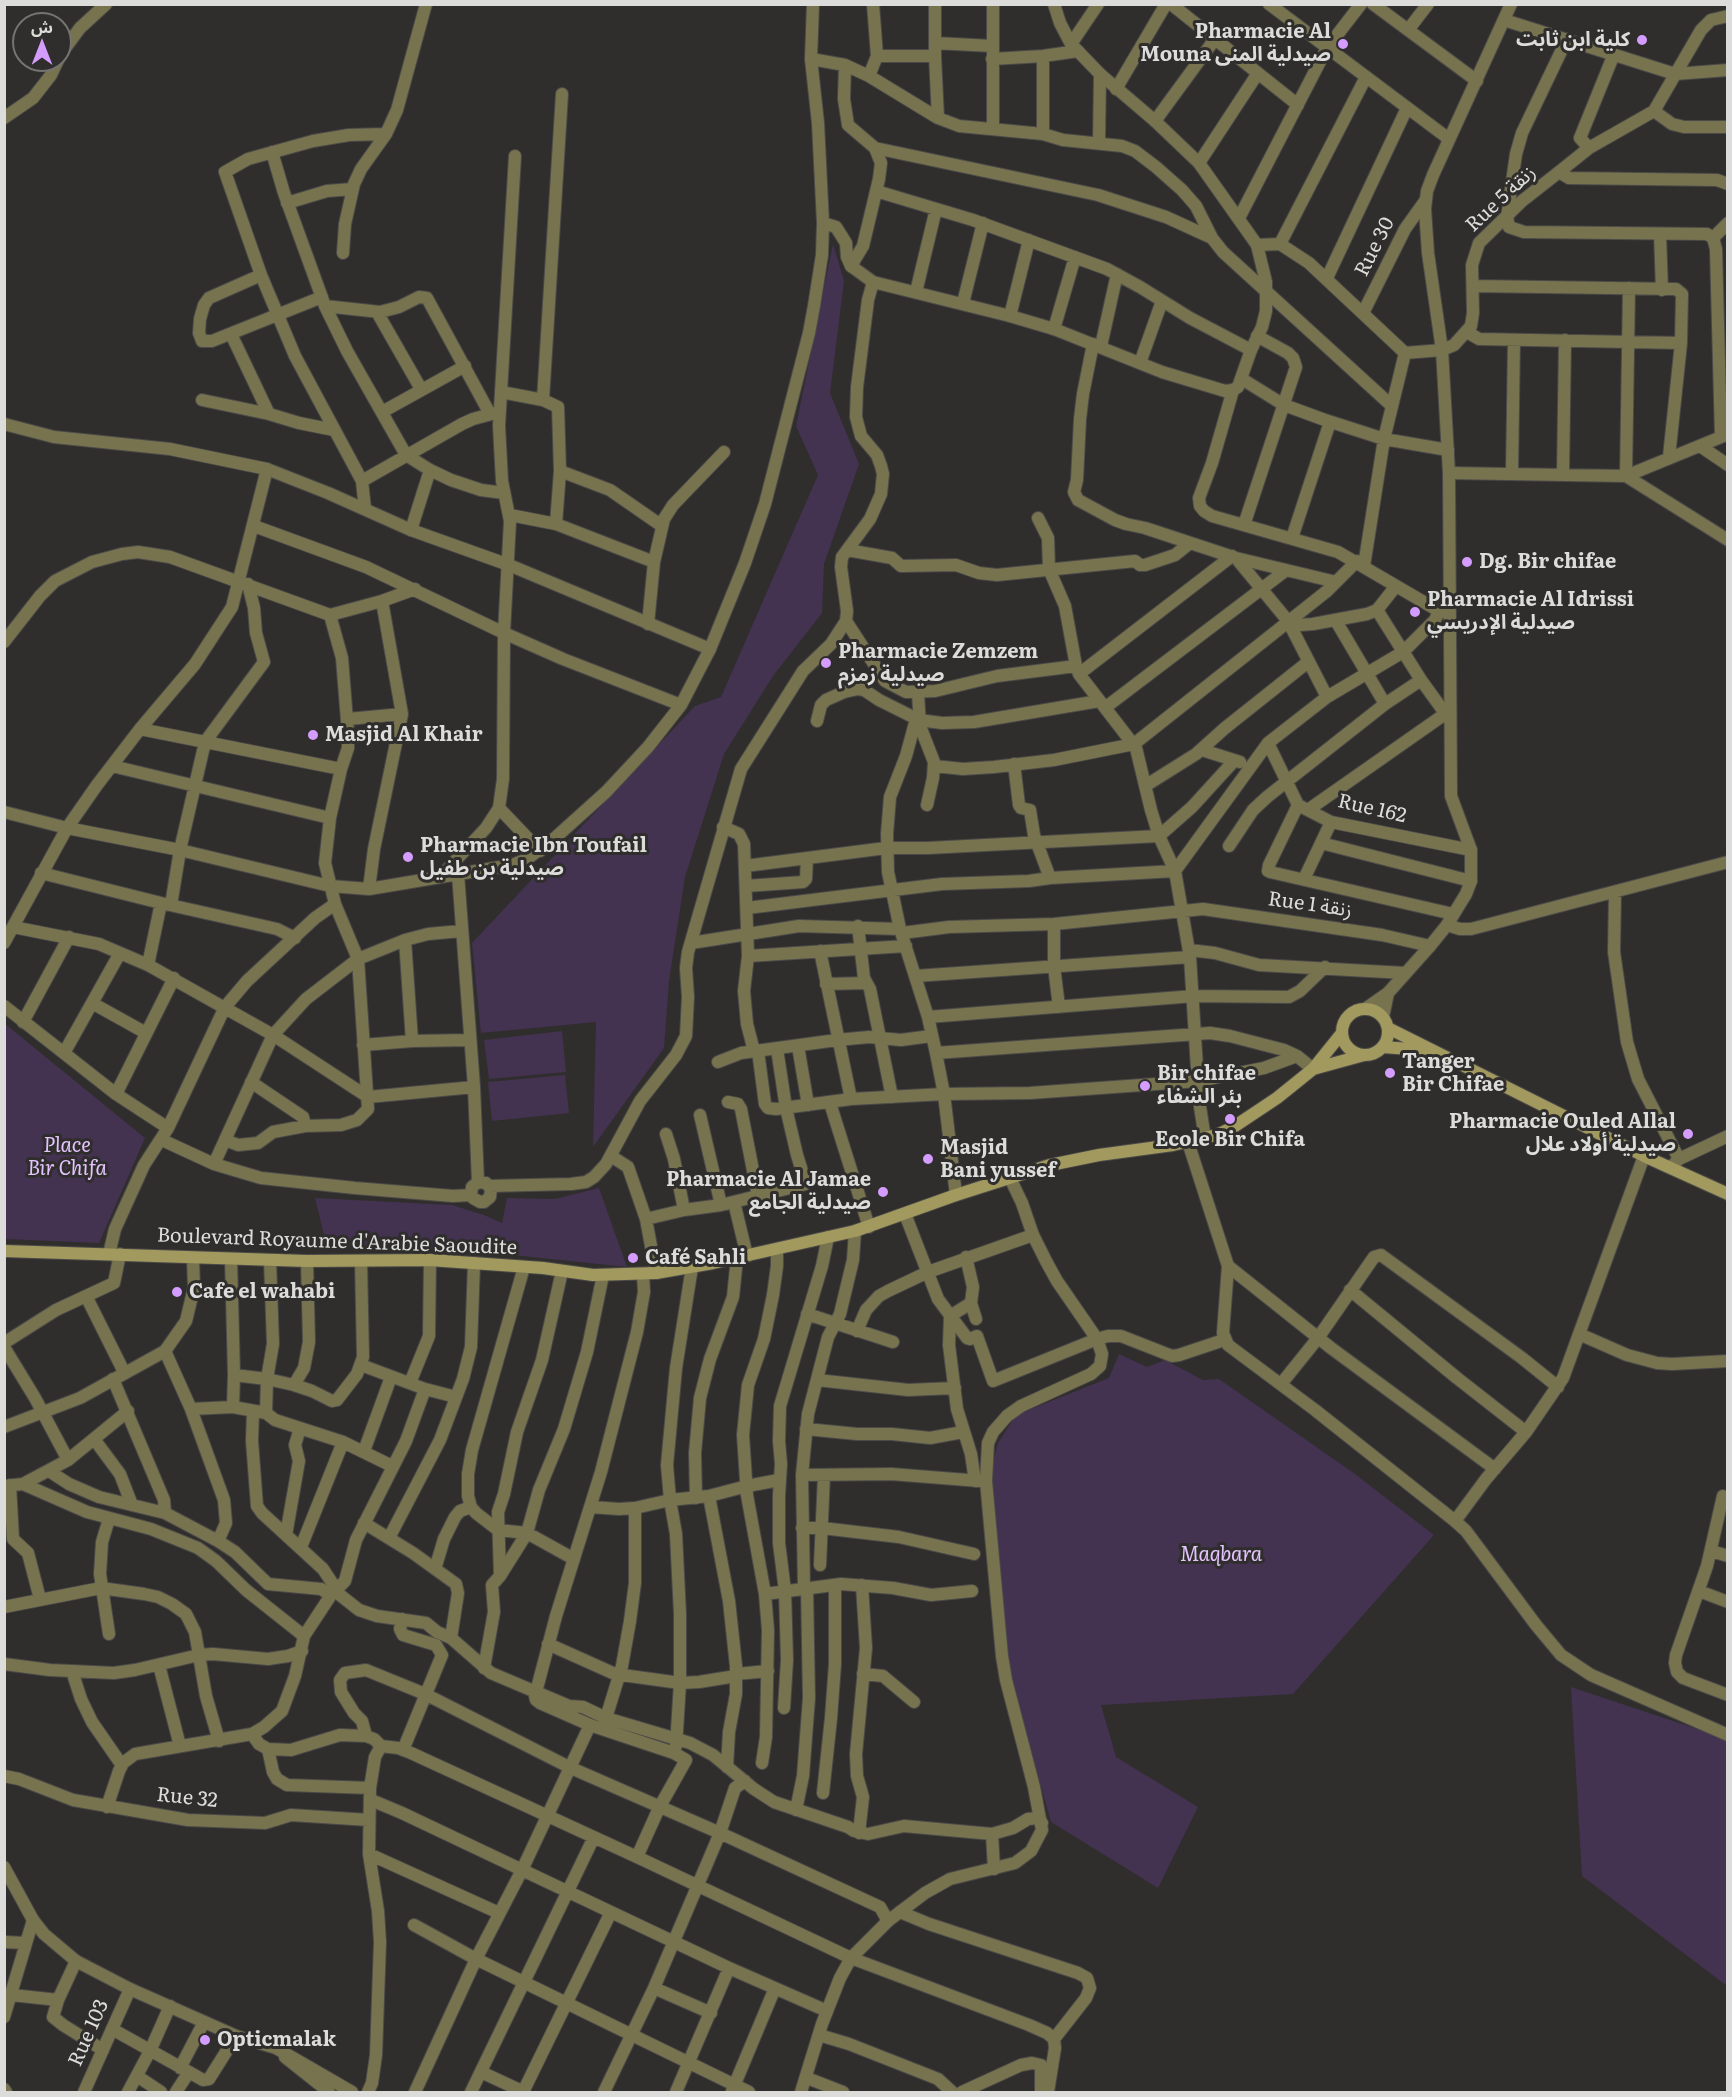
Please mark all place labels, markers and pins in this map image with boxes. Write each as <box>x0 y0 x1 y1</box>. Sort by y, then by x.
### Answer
place label: Pharmacie Al Mouna صيدلية المنى <box>1140 20 1331 67</box>
place label: كلية ابن ثابت <box>1516 28 1630 52</box>
marker: كلية ابن ثابت <box>1635 33 1649 47</box>
marker: Pharmacie Al Mouna صيدلية المنى <box>1336 37 1350 51</box>
place label: Dg. Bir chifae <box>1479 550 1616 574</box>
marker: Dg. Bir chifae <box>1460 555 1474 569</box>
place label: Pharmacie Al Idrissi صيدلية الإدريسي <box>1427 588 1634 635</box>
marker: Pharmacie Al Idrissi صيدلية الإدريسي <box>1408 605 1422 619</box>
place label: Pharmacie Zemzem صيدلية زمزم <box>838 640 1038 687</box>
marker: Pharmacie Zemzem صيدلية زمزم <box>819 656 833 670</box>
place label: Masjid Al Khair <box>325 723 483 747</box>
marker: Masjid Al Khair <box>306 728 320 742</box>
place label: Pharmacie Ibn Toufail صيدلية بن طفيل <box>420 834 647 881</box>
marker: Pharmacie Ibn Toufail صيدلية بن طفيل <box>401 850 415 864</box>
place label: Tanger Bir Chifae <box>1402 1050 1504 1097</box>
place label: Bir chifae بئر الشفاء <box>1157 1062 1256 1109</box>
marker: Tanger Bir Chifae <box>1383 1066 1397 1080</box>
marker: Bir chifae بئر الشفاء <box>1138 1079 1152 1093</box>
place label: Pharmacie Ouled Allal صيدلية أولاد علال <box>1449 1110 1676 1157</box>
marker: Ecole Bir Chifa <box>1223 1112 1237 1126</box>
marker: Pharmacie Ouled Allal صيدلية أولاد علال <box>1681 1127 1695 1141</box>
place label: Ecole Bir Chifa <box>1155 1128 1305 1152</box>
place label: Masjid Bani yussef <box>940 1136 1056 1183</box>
marker: Masjid Bani yussef <box>921 1152 935 1166</box>
place label: Pharmacie Al Jamae صيدلية الجامع <box>666 1168 871 1215</box>
marker: Pharmacie Al Jamae صيدلية الجامع <box>876 1185 890 1199</box>
place label: Café Sahli <box>645 1246 746 1270</box>
marker: Café Sahli <box>626 1251 640 1265</box>
place label: Cafe el wahabi <box>189 1280 335 1304</box>
marker: Cafe el wahabi <box>170 1285 184 1299</box>
place label: Opticmalak <box>217 2028 336 2052</box>
marker: Opticmalak <box>198 2033 212 2047</box>

